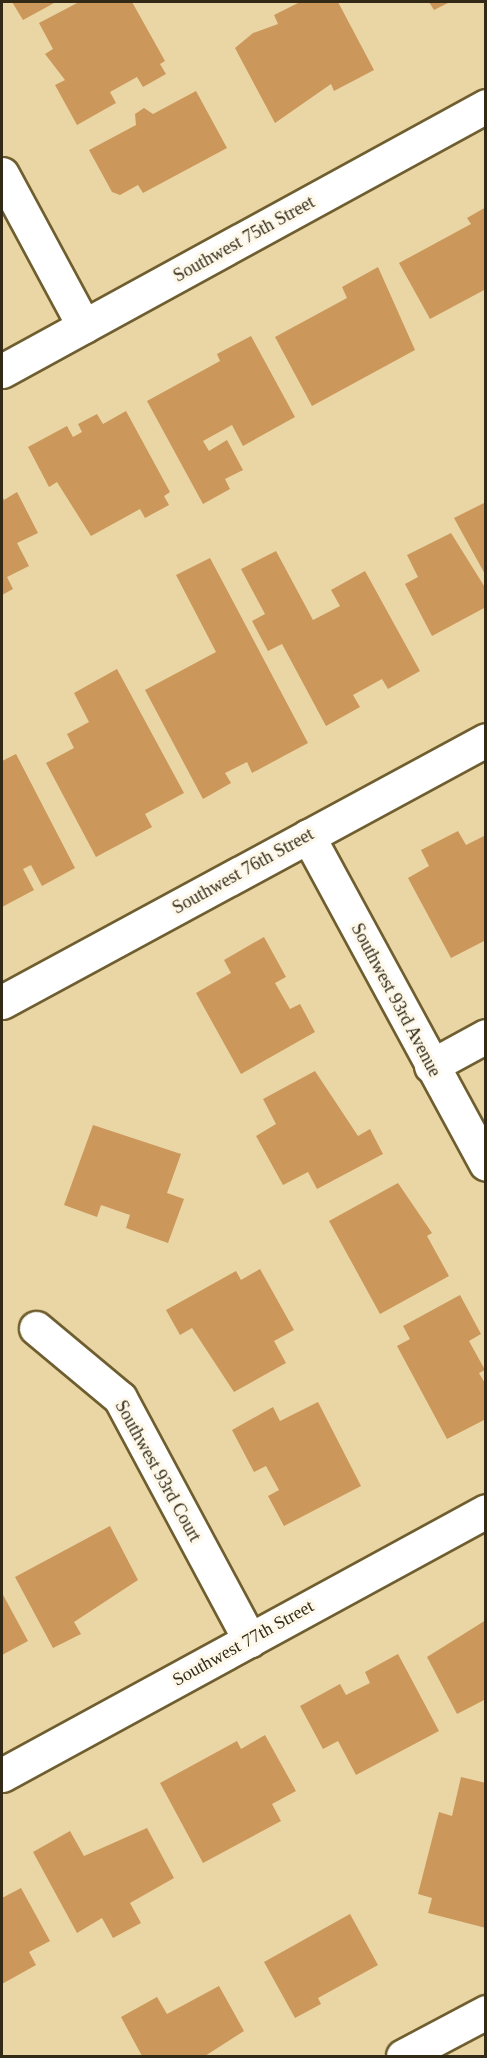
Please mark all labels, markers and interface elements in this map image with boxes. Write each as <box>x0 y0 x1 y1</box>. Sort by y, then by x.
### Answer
street label: Southwest 75th Street <box>170 191 318 287</box>
street label: Southwest 76th Street <box>169 823 317 919</box>
street label: Southwest 93rd Avenue <box>346 919 446 1081</box>
street label: Southwest 93rd Court <box>110 1397 206 1545</box>
street label: Southwest 77th Street <box>169 1595 317 1691</box>

